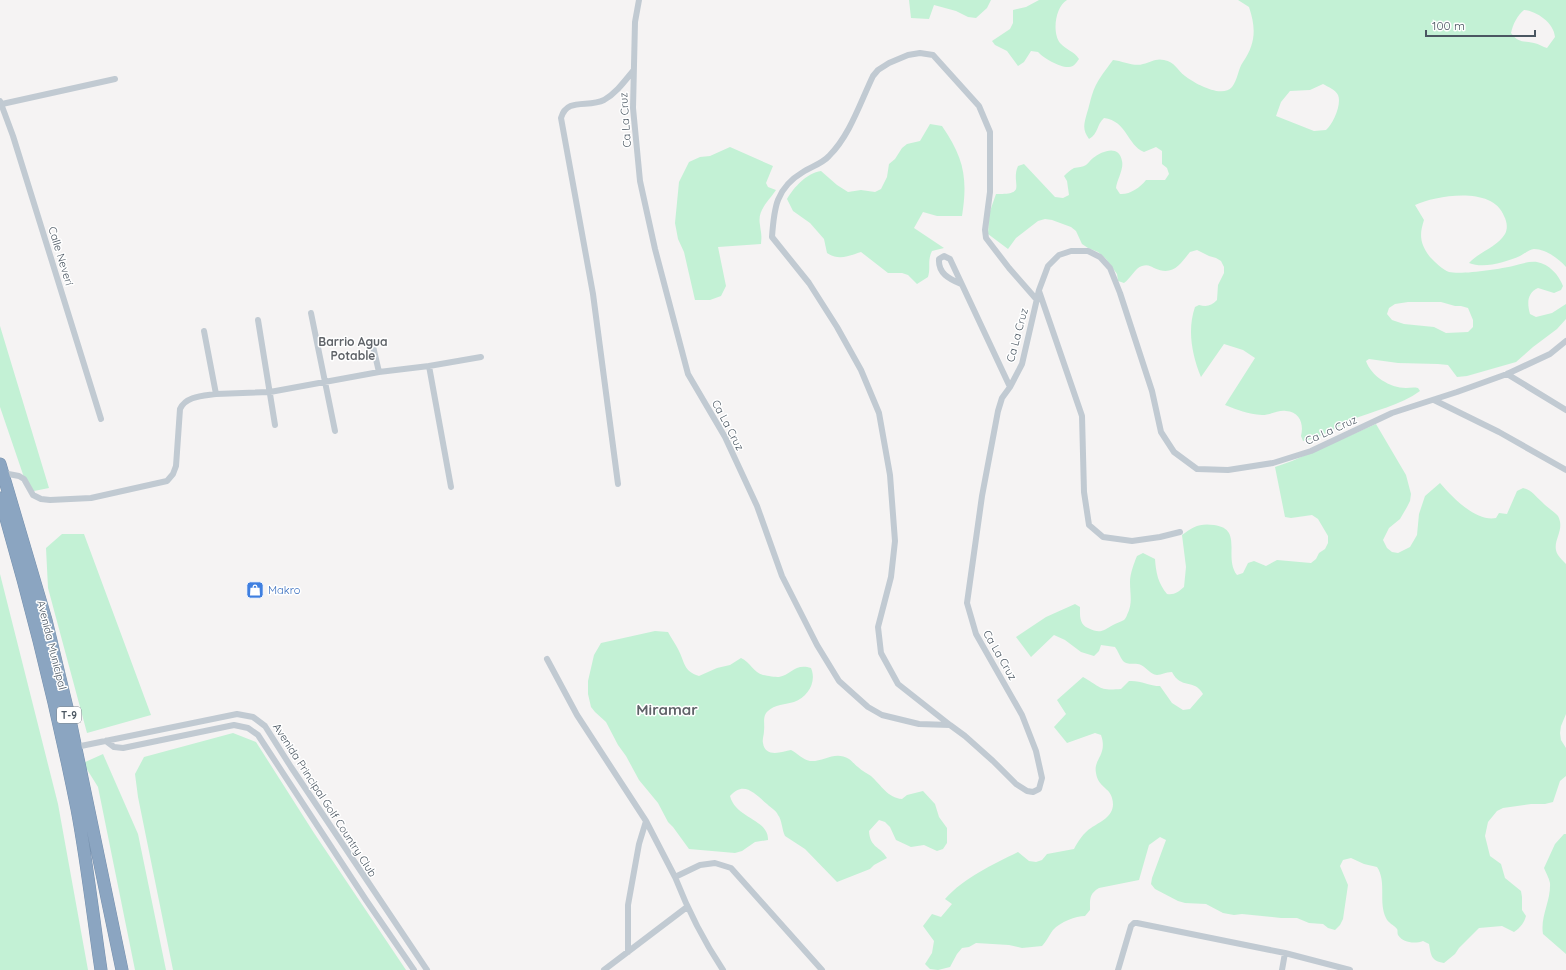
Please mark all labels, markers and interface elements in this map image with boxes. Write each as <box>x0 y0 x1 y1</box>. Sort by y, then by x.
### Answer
scale bar <box>1426 12 1535 38</box>
text: 100 m <box>1432 18 1465 33</box>
street label: Ca La Cruz <box>616 92 634 148</box>
street label: Calle Neverí <box>45 225 77 288</box>
street label: Ca La Cruz <box>1003 306 1031 364</box>
district label: Barrio Agua Potable <box>318 334 388 363</box>
street label: Ca La Cruz <box>709 397 747 453</box>
street label: Ca La Cruz <box>1303 412 1359 448</box>
shop icon: Makro <box>245 580 265 600</box>
place label: Makro <box>268 583 301 597</box>
street label: Avenida Municipal <box>34 599 70 691</box>
street label: Ca La Cruz <box>980 628 1020 682</box>
district label: Miramar <box>636 700 698 719</box>
road number: T-9 <box>57 707 81 723</box>
street label: Avenida Principal Golf Country Club <box>270 721 380 880</box>

